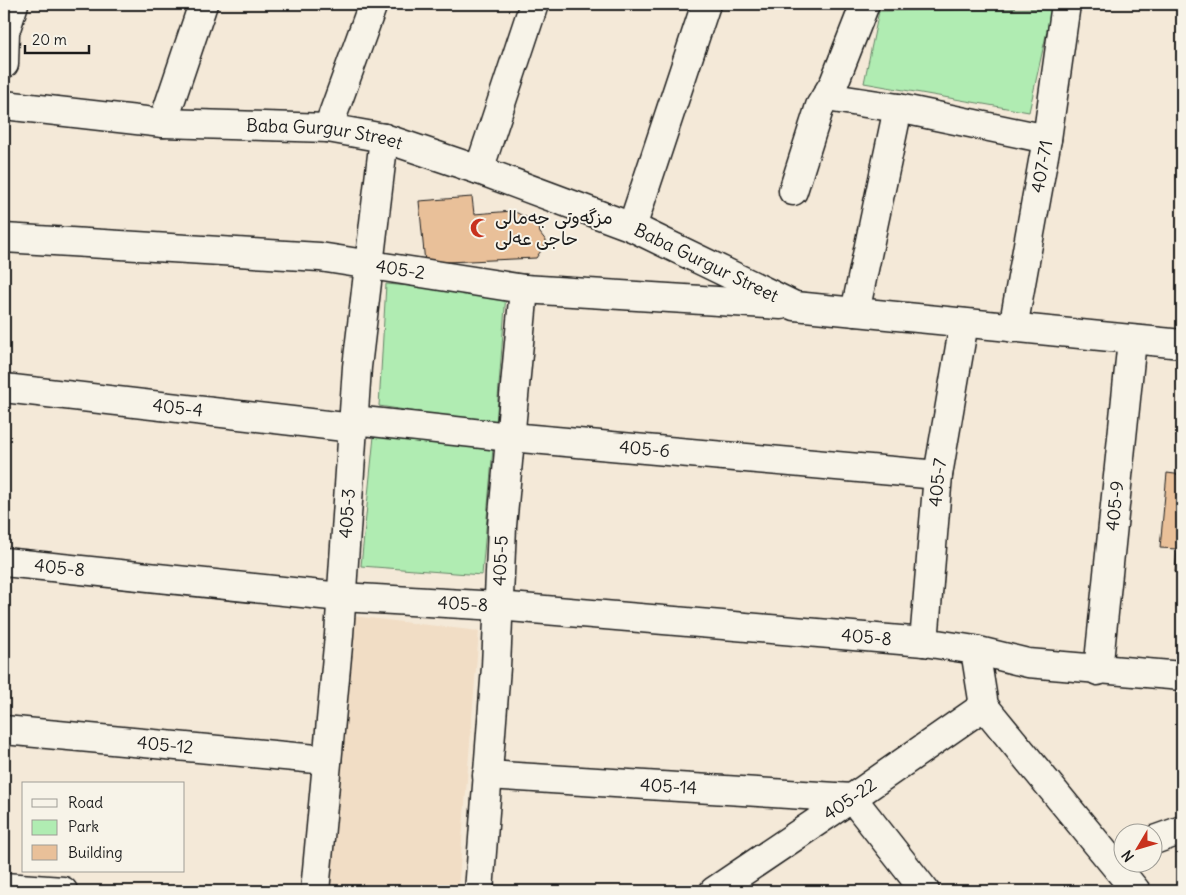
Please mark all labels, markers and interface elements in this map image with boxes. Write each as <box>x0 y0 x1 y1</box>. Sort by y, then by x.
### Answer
scale bar <box>25 22 89 54</box>
text: 20 m <box>32 30 67 49</box>
street label: Baba Gurgur Street <box>246 114 406 154</box>
street label: 407-71 <box>1026 138 1058 195</box>
place label: مزگەوتی جەمالی حاجی عەلی <box>495 206 613 250</box>
mosque icon: مزگەوتی جەمالی حاجی عەلی <box>469 217 491 239</box>
street label: Baba Gurgur Street <box>631 218 782 307</box>
street label: 405-2 <box>374 254 427 284</box>
street label: 405-4 <box>151 393 204 422</box>
street label: 405-6 <box>618 435 671 462</box>
street label: 405-7 <box>923 456 952 508</box>
street label: 405-9 <box>1100 480 1128 532</box>
street label: 405-3 <box>334 488 360 539</box>
street label: 405-5 <box>487 535 513 587</box>
street label: 405-8 <box>33 553 86 581</box>
street label: 405-8 <box>437 591 489 616</box>
street label: 405-8 <box>840 623 893 650</box>
street label: 405-12 <box>136 730 195 759</box>
street label: 405-22 <box>819 772 881 825</box>
street label: 405-14 <box>639 773 698 799</box>
legend <box>22 782 185 872</box>
text: Road <box>68 793 103 812</box>
text: Park <box>68 817 99 836</box>
north arrow <box>1114 822 1164 872</box>
text: Building <box>68 843 123 862</box>
text: N <box>1118 847 1138 865</box>

